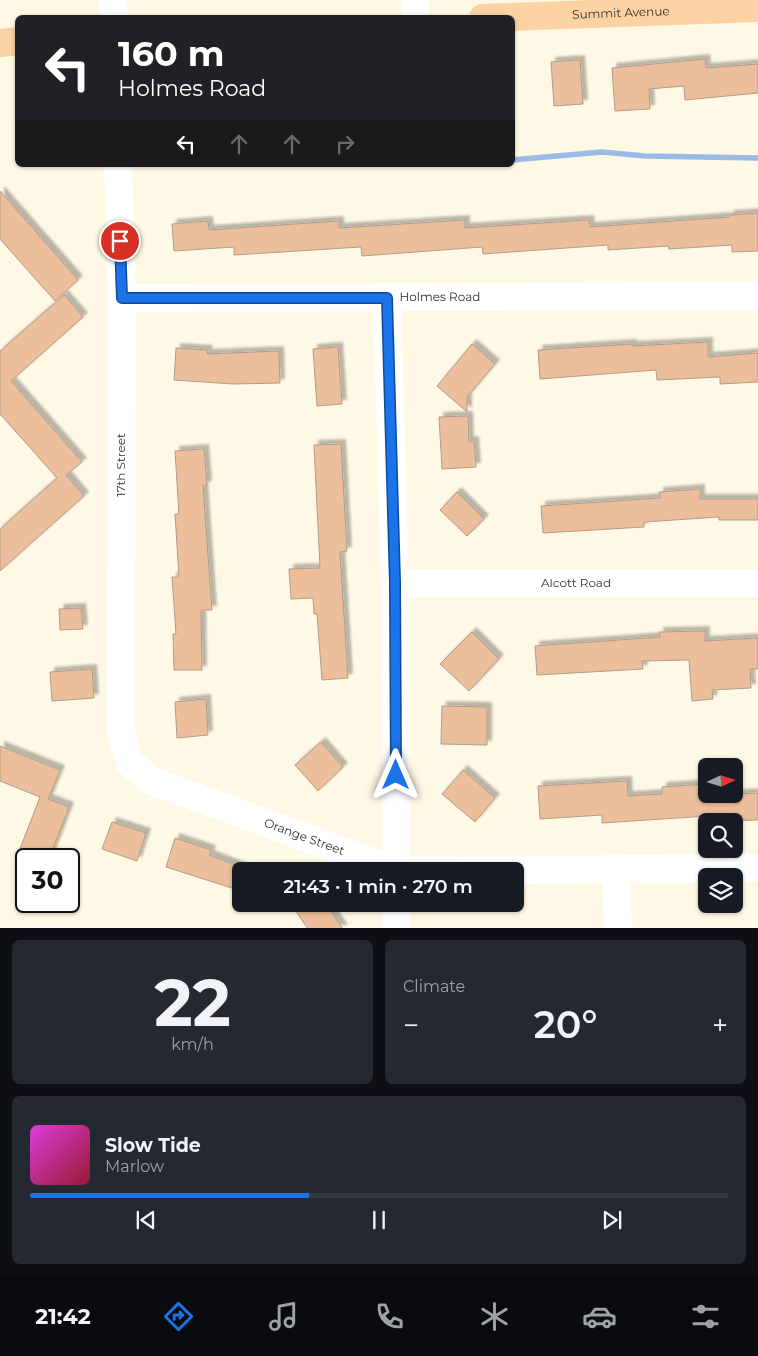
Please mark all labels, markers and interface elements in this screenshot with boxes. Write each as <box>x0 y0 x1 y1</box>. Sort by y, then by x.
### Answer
street label: Summit Avenue <box>572 3 670 22</box>
text: 160 m <box>118 32 224 75</box>
icon: left <box>35 35 100 100</box>
text: Holmes Road <box>118 75 266 102</box>
icon: left <box>172 130 200 158</box>
icon: ahead <box>225 130 253 158</box>
icon: ahead <box>278 130 306 158</box>
icon: right <box>331 130 359 158</box>
pin <box>99 220 141 262</box>
icon: arrive <box>106 227 134 255</box>
street label: Holmes Road <box>400 289 480 304</box>
street label: 17th Street <box>113 433 128 497</box>
street label: Alcott Road <box>541 575 611 590</box>
position arrow <box>369 748 421 800</box>
north arrow <box>698 758 742 802</box>
map controls <box>698 758 743 913</box>
button: search <box>698 813 743 858</box>
street label: Orange Street <box>262 815 347 858</box>
speed limit sign: 30 <box>15 848 80 913</box>
button: layers <box>698 868 743 913</box>
text: 21:43 · 1 min · 270 m <box>283 875 473 898</box>
text: 22 <box>154 963 231 1042</box>
text: Climate <box>403 977 465 996</box>
text: 20° <box>534 1001 597 1048</box>
text: − <box>403 1008 419 1042</box>
text: + <box>712 1008 728 1042</box>
text: km/h <box>171 1035 214 1054</box>
text: Slow Tide <box>105 1134 201 1157</box>
text: Marlow <box>105 1157 164 1176</box>
icon: previous <box>132 1206 160 1234</box>
icon: pause <box>365 1206 393 1234</box>
icon: next <box>598 1206 626 1234</box>
icon: directions <box>161 1299 196 1334</box>
icon: music <box>266 1299 301 1334</box>
icon: phone <box>372 1299 407 1334</box>
icon: climate <box>477 1299 512 1334</box>
icon: car <box>582 1299 617 1334</box>
icon: filters <box>688 1299 723 1334</box>
text: 21:42 <box>35 1303 91 1330</box>

